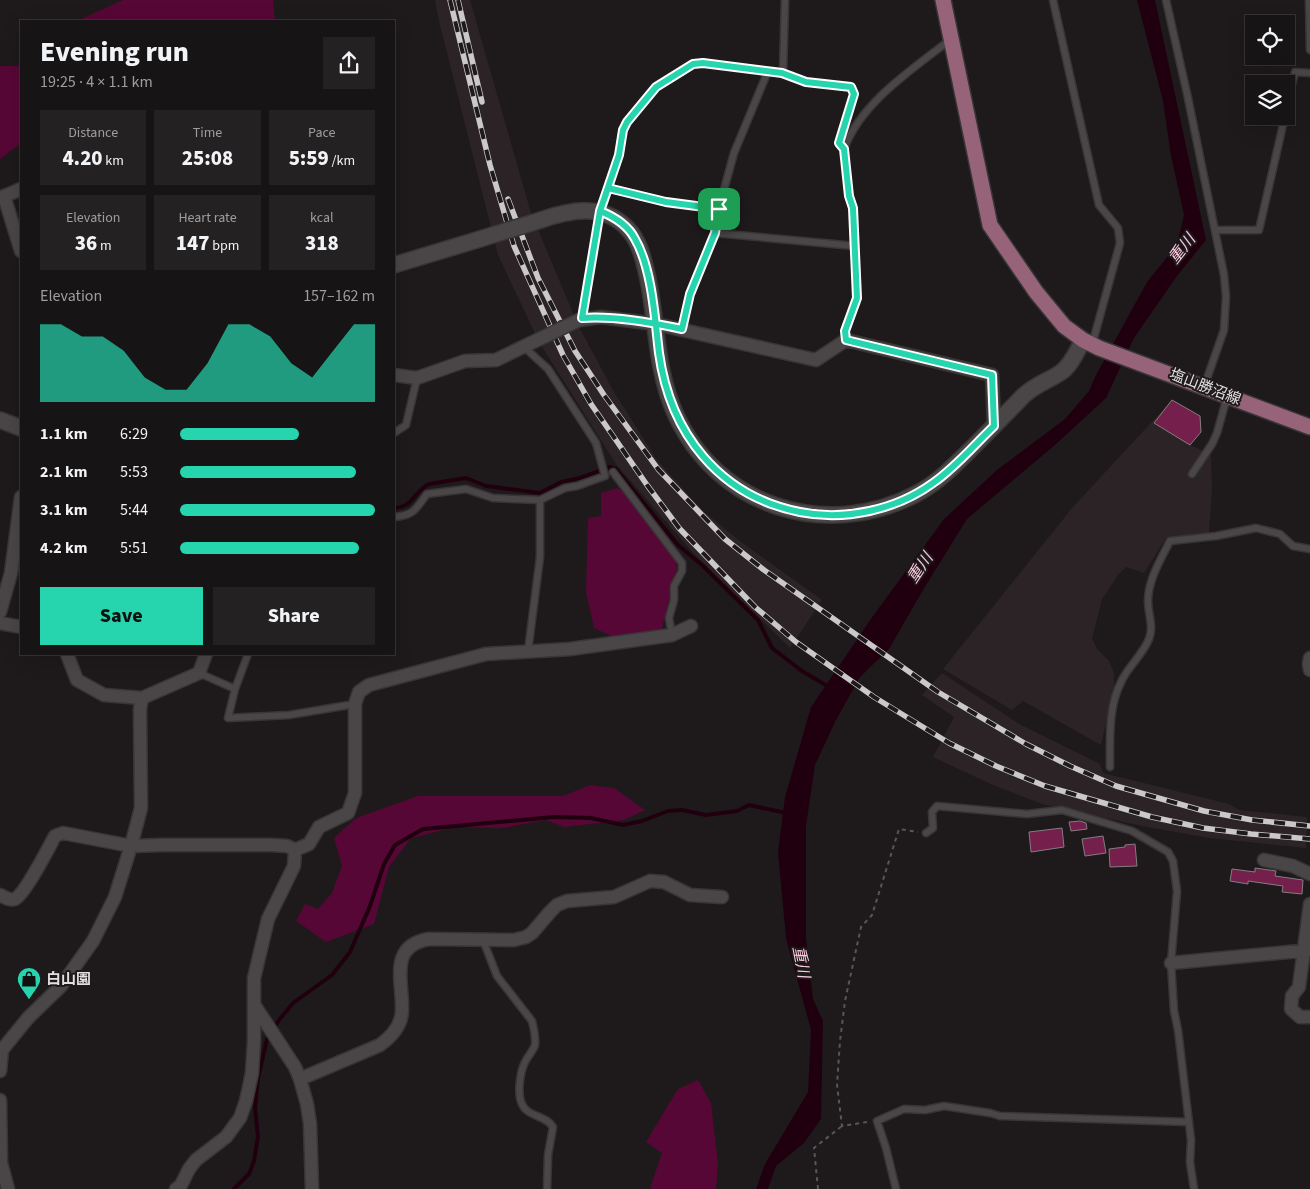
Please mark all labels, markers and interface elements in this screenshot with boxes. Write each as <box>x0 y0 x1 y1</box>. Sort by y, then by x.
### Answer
map controls <box>1245 15 1295 125</box>
button: locate <box>1245 15 1295 65</box>
text: Evening run <box>40 32 189 72</box>
button: share <box>323 37 375 89</box>
text: 19:25 · 4 × 1.1 km <box>40 71 153 93</box>
button: layers <box>1245 75 1295 125</box>
text: Distance <box>68 123 118 143</box>
text: Time <box>193 123 222 143</box>
text: Pace <box>308 123 336 143</box>
text: 4.20 <box>62 143 103 173</box>
text: 25:08 <box>182 143 233 173</box>
text: 5:59 <box>289 143 329 173</box>
text: km <box>103 151 124 171</box>
text: /km <box>329 151 355 171</box>
pin <box>698 188 740 230</box>
icon: arrive <box>705 195 733 223</box>
text: Elevation <box>66 208 120 228</box>
text: Heart rate <box>178 208 237 228</box>
text: kcal <box>310 208 334 228</box>
text: 36 <box>75 228 97 258</box>
text: 147 <box>176 228 209 258</box>
text: 318 <box>305 228 339 258</box>
water label: 重川 <box>1163 228 1202 268</box>
text: m <box>97 236 112 256</box>
text: bpm <box>209 236 239 256</box>
text: Elevation <box>40 285 102 307</box>
text: 157–162 m <box>303 285 375 307</box>
street label: 塩山勝沼線 <box>1166 364 1244 410</box>
text: 1.1 km <box>40 423 87 445</box>
text: 6:29 <box>120 423 148 445</box>
text: 2.1 km <box>40 461 87 483</box>
text: 5:53 <box>120 461 148 483</box>
text: 3.1 km <box>40 499 87 521</box>
text: 5:44 <box>120 499 148 521</box>
text: 4.2 km <box>40 537 87 559</box>
text: 5:51 <box>120 537 148 559</box>
water label: 重川 <box>902 547 939 587</box>
button: Save <box>40 587 203 645</box>
button: Share <box>213 587 375 645</box>
water label: 重川 <box>787 944 815 982</box>
shop icon: 白山園 <box>16 966 42 1000</box>
place label: 白山園 <box>46 969 91 990</box>

